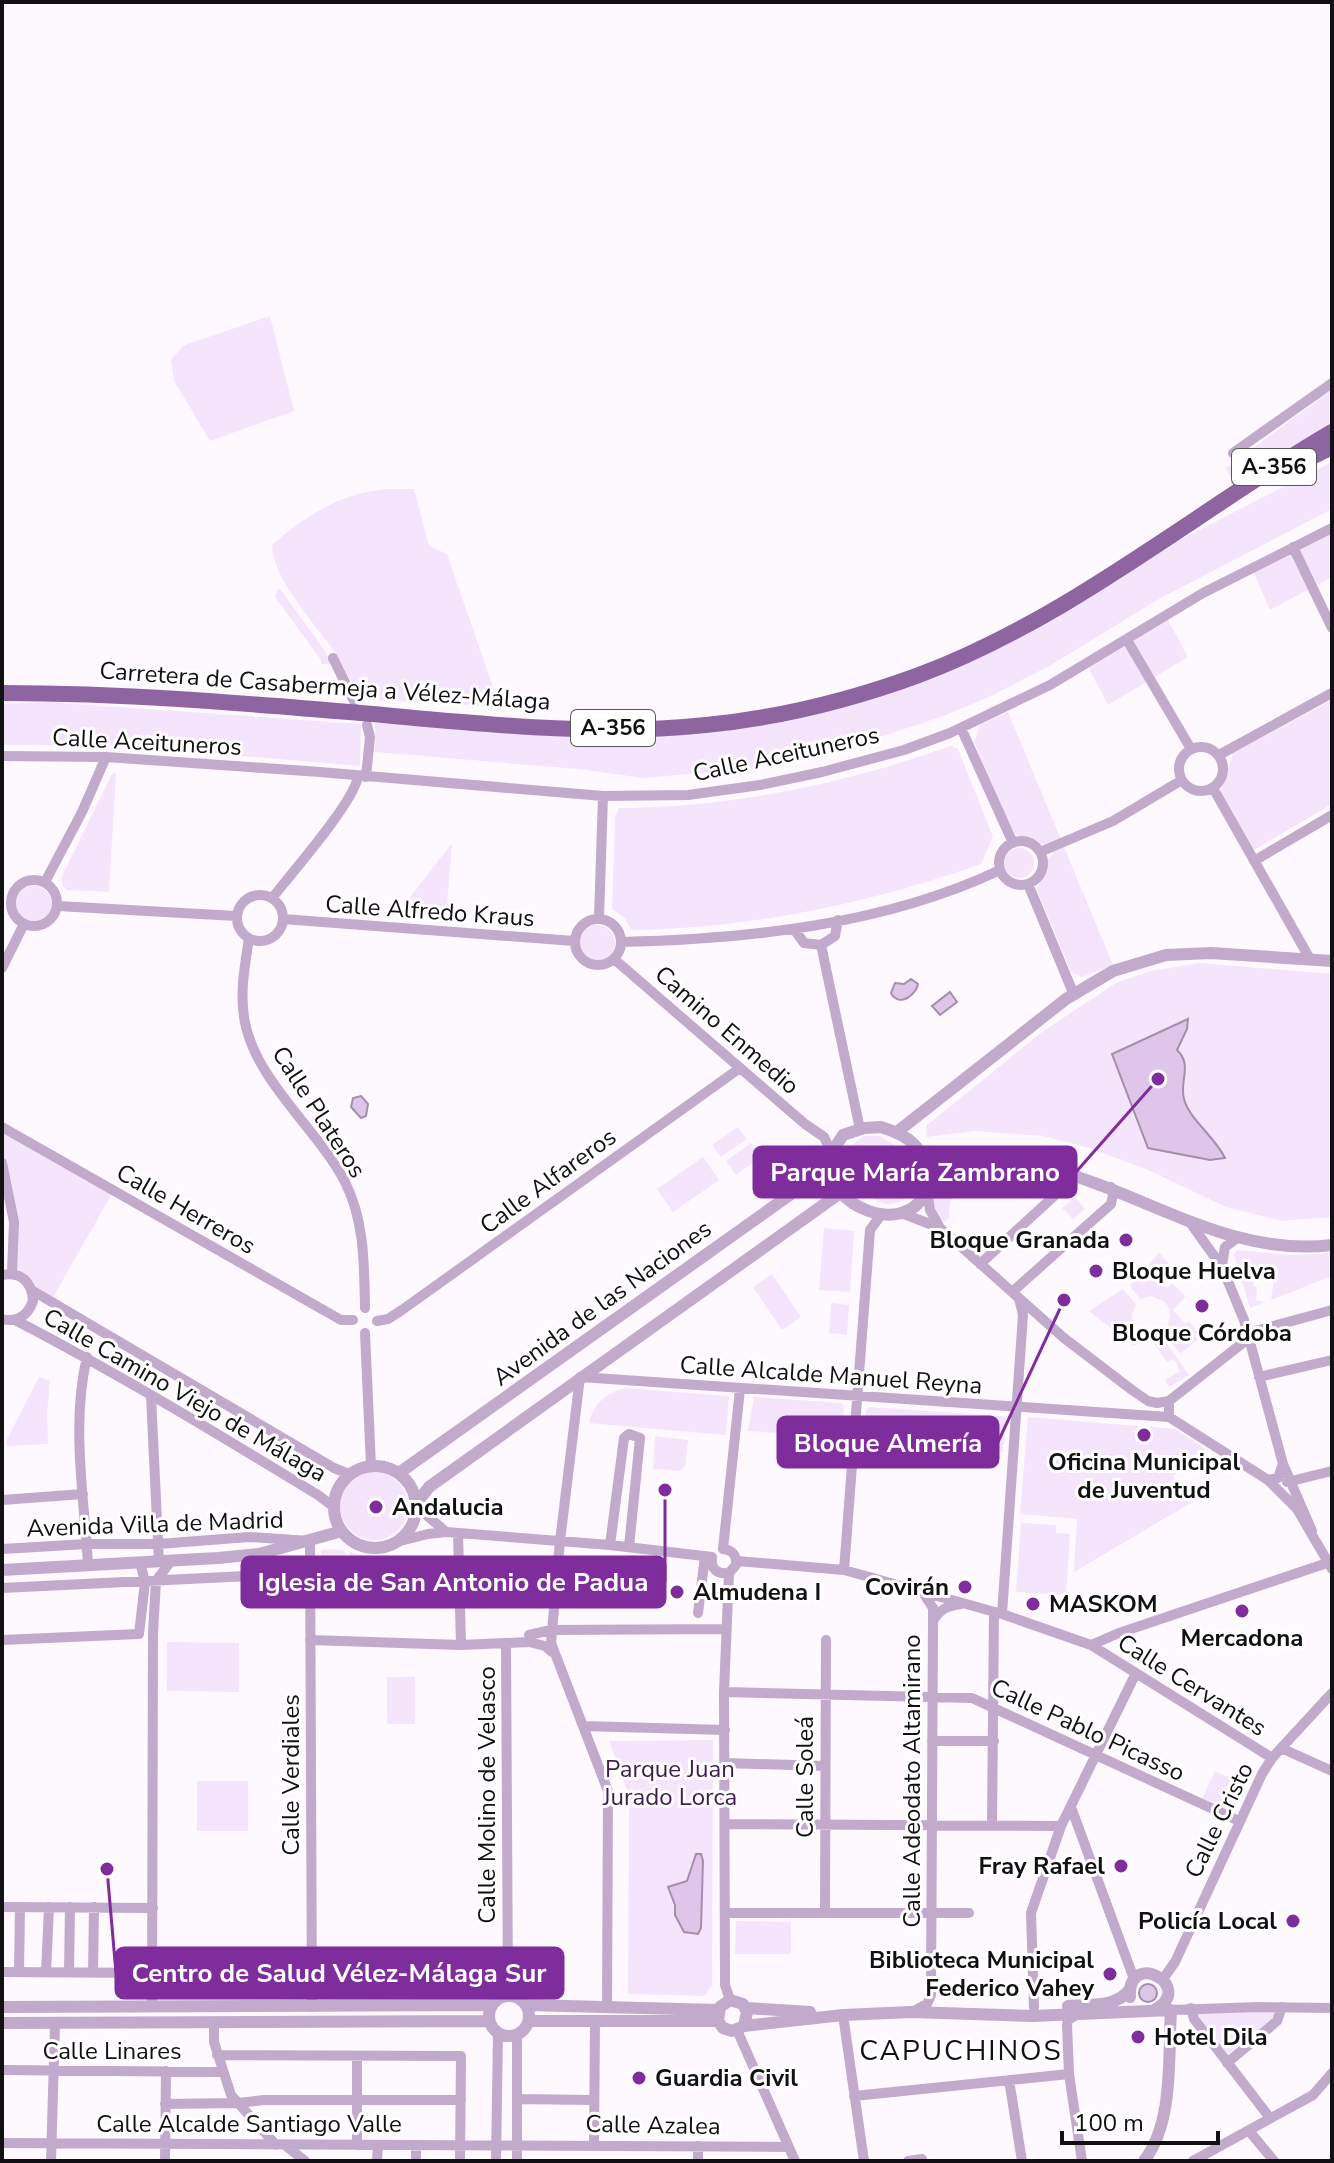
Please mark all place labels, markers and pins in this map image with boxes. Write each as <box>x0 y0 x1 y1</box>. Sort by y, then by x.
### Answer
callout: Parque María Zambrano <box>754 1147 1076 1197</box>
place label: Bloque Granada <box>930 1224 1110 1256</box>
marker: Bloque Granada <box>1117 1231 1135 1249</box>
place label: Bloque Huelva <box>1112 1255 1276 1287</box>
marker: Bloque Huelva <box>1087 1262 1105 1280</box>
marker: Bloque Córdoba <box>1193 1297 1211 1315</box>
place label: Bloque Córdoba <box>1112 1317 1292 1349</box>
callout: Bloque Almería <box>778 1417 998 1467</box>
marker: Oficina Municipal de Juventud <box>1135 1426 1153 1444</box>
place label: Oficina Municipal de Juventud <box>1048 1446 1240 1506</box>
place label: Andalucia <box>392 1491 504 1523</box>
marker: Andalucia <box>367 1498 385 1516</box>
callout: Iglesia de San Antonio de Padua <box>242 1557 665 1607</box>
place label: Covirán <box>865 1571 949 1603</box>
place label: Almudena I <box>693 1576 821 1608</box>
marker: Covirán <box>956 1578 974 1596</box>
marker: Almudena I <box>668 1583 686 1601</box>
place label: MASKOM <box>1049 1588 1158 1620</box>
marker: MASKOM <box>1024 1595 1042 1613</box>
marker: Mercadona <box>1233 1602 1251 1620</box>
place label: Mercadona <box>1181 1622 1303 1654</box>
place label: Fray Rafael <box>978 1850 1105 1882</box>
marker: Fray Rafael <box>1112 1857 1130 1875</box>
place label: Policía Local <box>1138 1905 1277 1937</box>
marker: Policía Local <box>1284 1912 1302 1930</box>
place label: Biblioteca Municipal Federico Vahey <box>869 1944 1094 2004</box>
callout: Centro de Salud Vélez-Málaga Sur <box>116 1948 563 1998</box>
marker: Biblioteca Municipal Federico Vahey <box>1101 1965 1119 1983</box>
place label: Hotel Dila <box>1154 2021 1268 2053</box>
marker: Hotel Dila <box>1129 2028 1147 2046</box>
place label: Guardia Civil <box>655 2062 798 2094</box>
marker: Guardia Civil <box>630 2069 648 2087</box>

